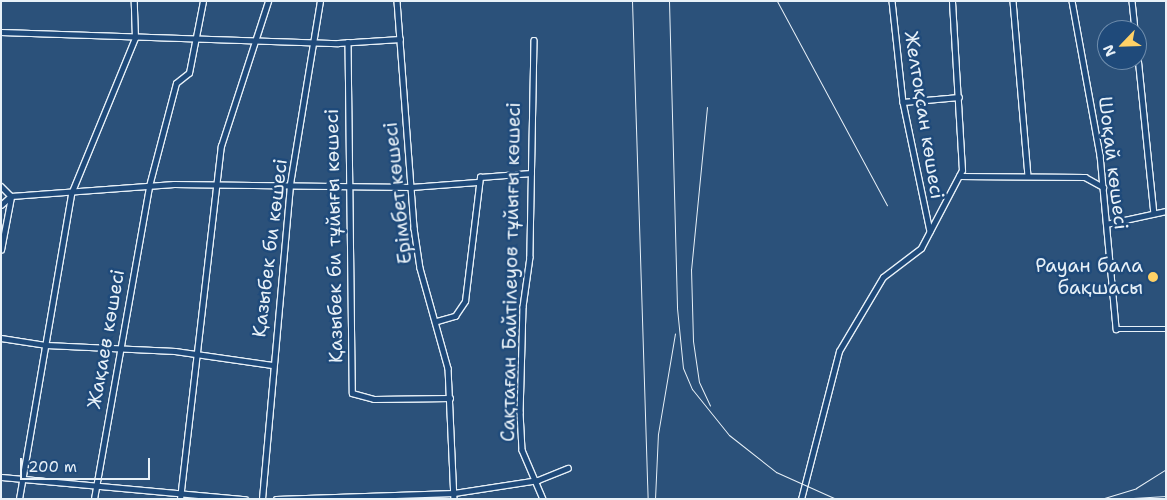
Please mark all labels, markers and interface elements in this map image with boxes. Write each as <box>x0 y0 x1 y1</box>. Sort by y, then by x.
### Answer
north arrow <box>1097 20 1147 70</box>
street label: Желтоқсан көшесі <box>899 29 949 201</box>
text: N <box>1099 42 1120 59</box>
street label: Шоқай көшесі <box>1094 95 1132 231</box>
street label: Сақтаған Байтілеуов тұйығы көшесі <box>497 102 525 442</box>
street label: Қазыбек би тұйығы көшесі <box>320 109 348 363</box>
street label: Ерімбет көшесі <box>379 121 417 265</box>
street label: Қазыбек би көшесі <box>248 157 292 339</box>
place label: Рауан бала бақшасы <box>1035 255 1143 299</box>
street label: Жақаев көшесі <box>83 268 129 410</box>
marker: Рауан бала бақшасы <box>1147 271 1159 283</box>
scale bar <box>22 448 152 480</box>
text: 200 m <box>28 457 77 477</box>

